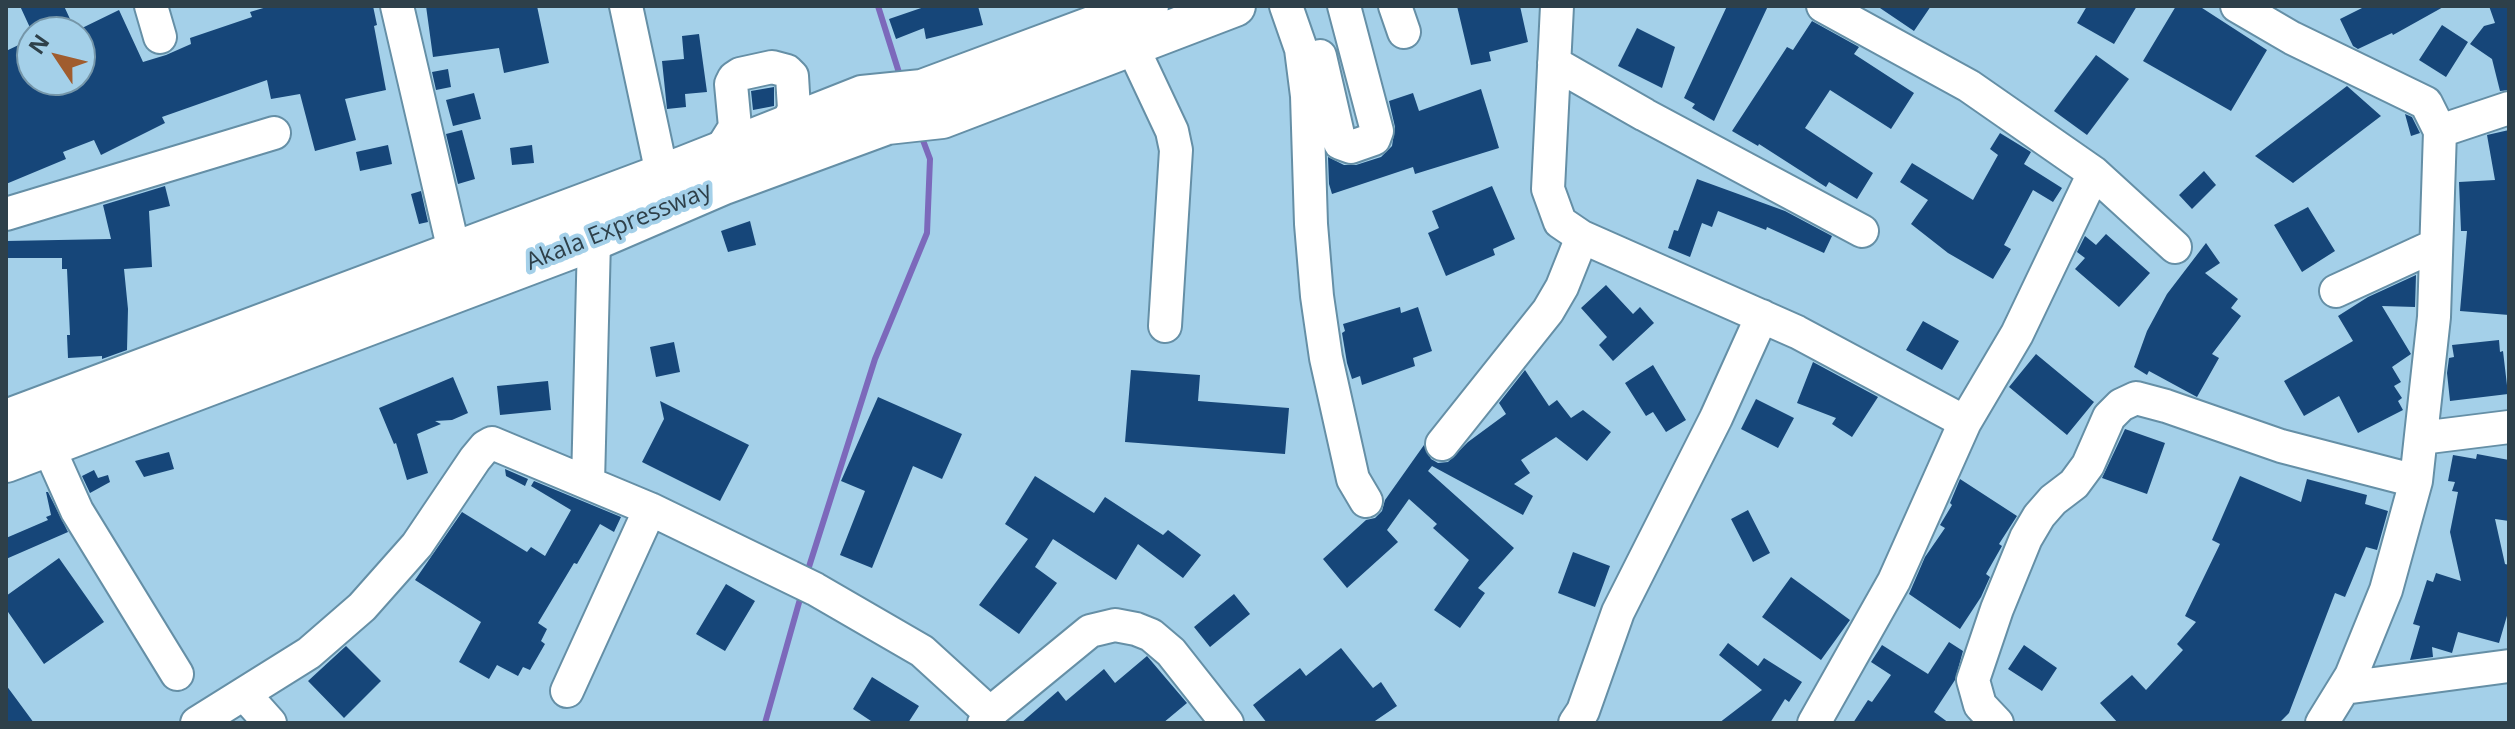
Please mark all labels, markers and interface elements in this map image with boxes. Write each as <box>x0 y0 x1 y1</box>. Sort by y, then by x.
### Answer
north arrow <box>16 16 96 96</box>
text: N <box>21 27 55 59</box>
street label: Akala Expressway <box>522 177 716 277</box>

